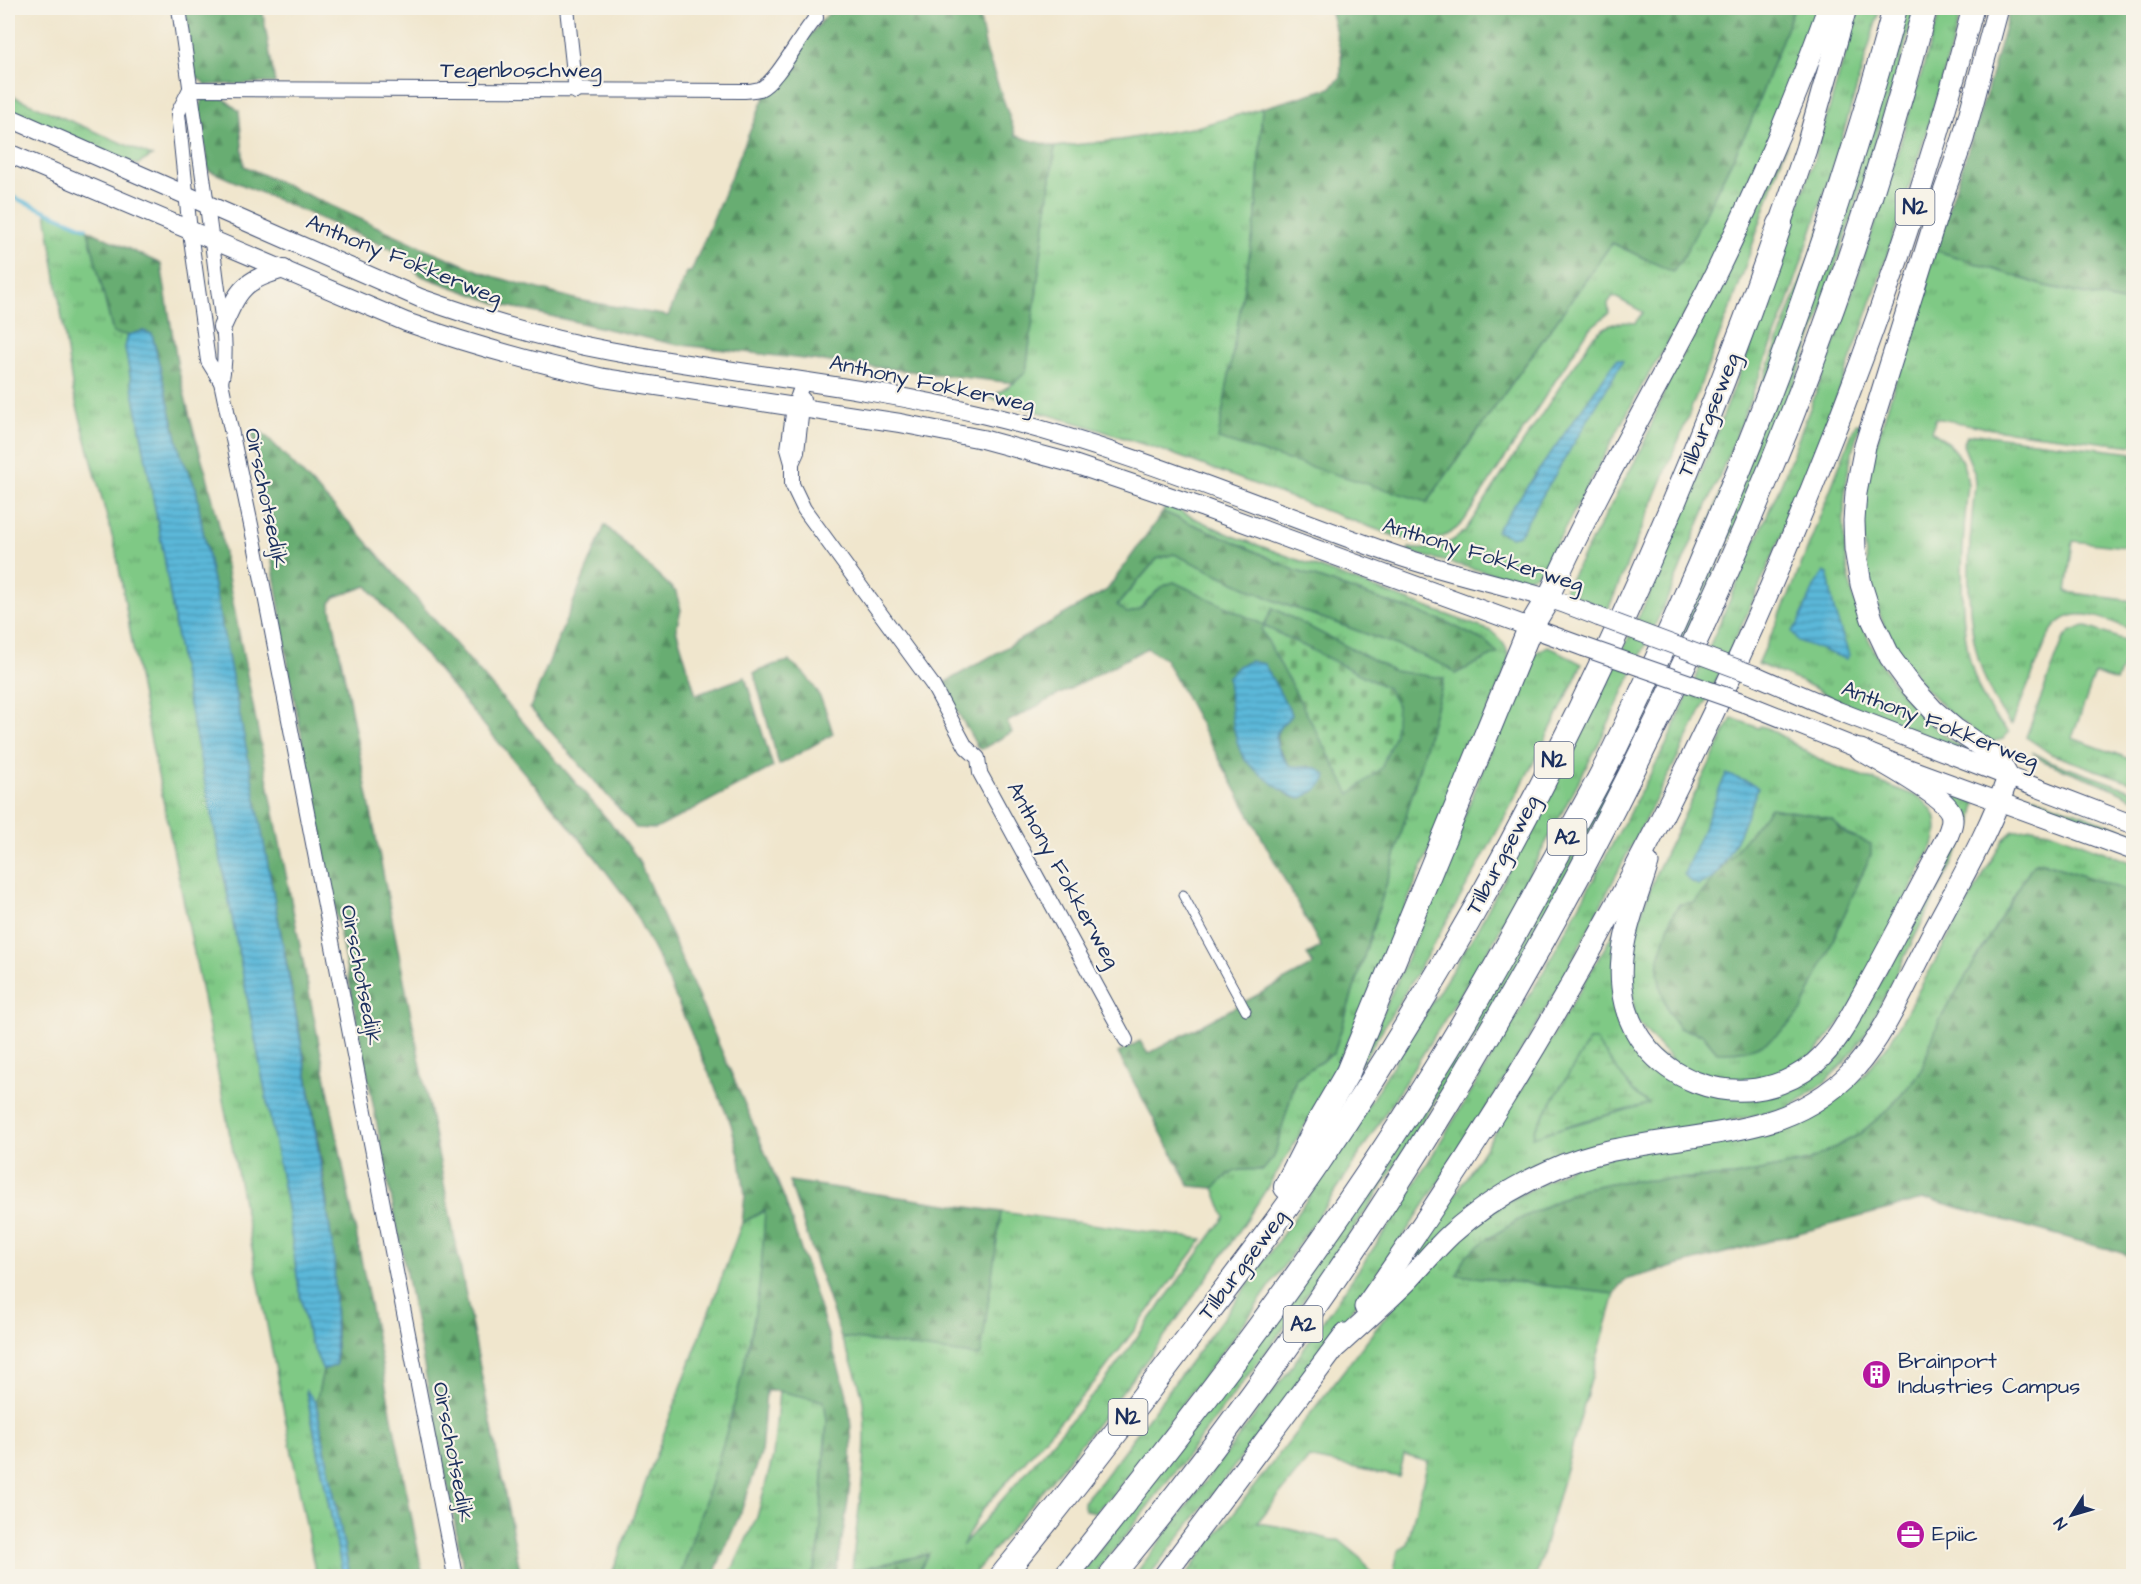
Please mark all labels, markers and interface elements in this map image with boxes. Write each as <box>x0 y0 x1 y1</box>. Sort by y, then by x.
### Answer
street label: Tegenboschweg <box>440 55 602 87</box>
road number: N2 <box>1896 189 1934 225</box>
street label: Anthony Fokkerweg <box>301 207 507 314</box>
street label: Anthony Fokkerweg <box>826 347 1037 422</box>
street label: Tilburgseweg <box>1670 348 1749 482</box>
street label: Oirschotsedijk <box>236 425 296 571</box>
street label: Anthony Fokkerweg <box>1378 510 1587 601</box>
street label: Anthony Fokkerweg <box>1837 673 2043 778</box>
road number: N2 <box>1534 742 1574 778</box>
street label: Anthony Fokkerweg <box>998 776 1127 974</box>
street label: Tilburgseweg <box>1458 790 1548 921</box>
road number: A2 <box>1548 819 1586 855</box>
street label: Oirschotsedijk <box>332 902 390 1048</box>
street label: Tilburgseweg <box>1191 1203 1296 1327</box>
road number: A2 <box>1284 1306 1322 1342</box>
place label: Brainport Industries Campus <box>1898 1346 2080 1402</box>
building icon: Brainport Industries Campus <box>1861 1358 1893 1390</box>
street label: Oirschotsedijk <box>424 1379 482 1525</box>
road number: N2 <box>1108 1399 1148 1435</box>
north arrow <box>2042 1485 2102 1545</box>
text: N <box>2049 1513 2073 1534</box>
office icon: Epiic <box>1895 1518 1927 1550</box>
place label: Epiic <box>1932 1519 1978 1550</box>

